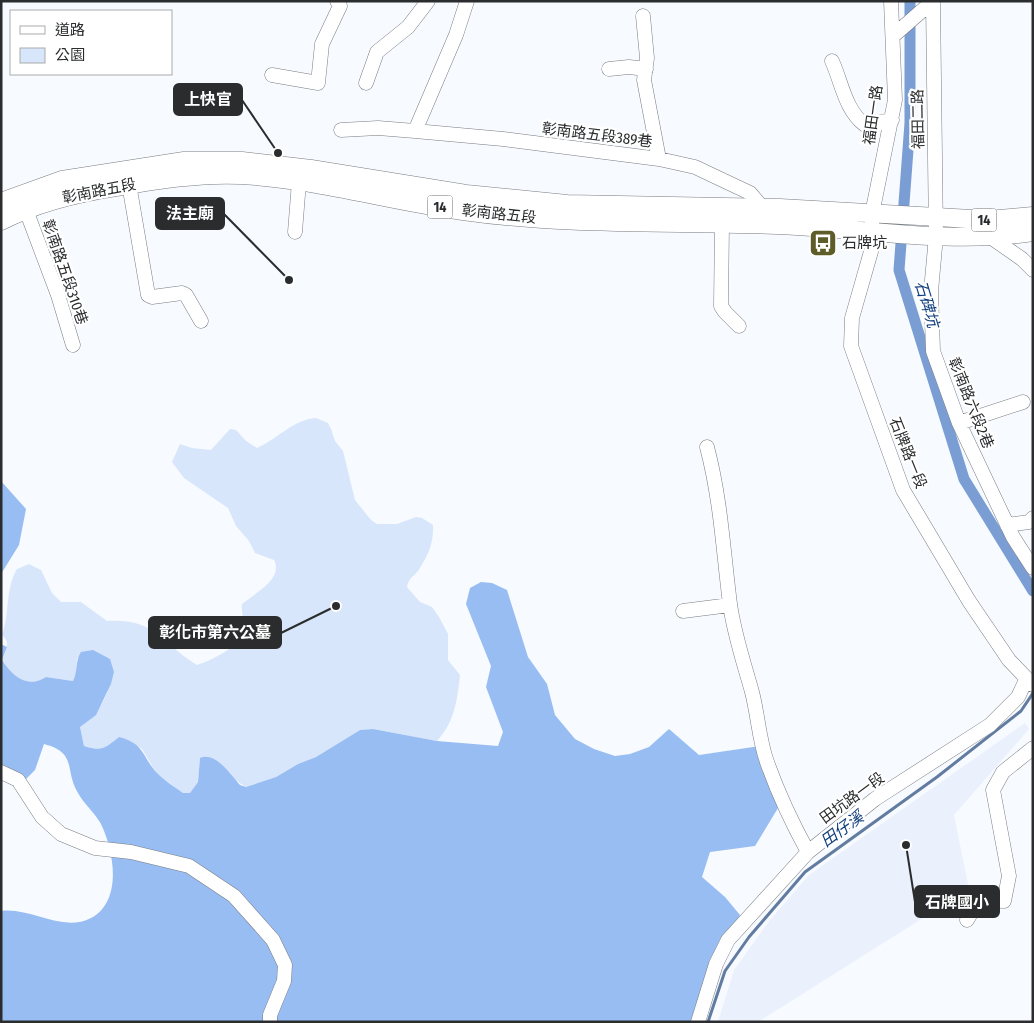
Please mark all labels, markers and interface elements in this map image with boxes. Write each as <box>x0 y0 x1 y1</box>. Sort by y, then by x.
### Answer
legend <box>10 10 172 75</box>
text: 道路 <box>55 21 85 39</box>
text: 公園 <box>55 46 85 64</box>
callout: 上快官 <box>174 84 242 115</box>
street label: 福田一路 <box>860 84 886 146</box>
street label: 福田二路 <box>908 89 928 149</box>
text: 上快官 <box>184 90 232 109</box>
street label: 彰南路五段389巷 <box>541 119 653 151</box>
street label: 彰南路五段 <box>60 175 138 207</box>
road number: 14 <box>428 196 452 218</box>
callout: 法主廟 <box>156 198 224 229</box>
street label: 彰南路五段 <box>461 201 537 227</box>
text: 法主廟 <box>166 204 214 223</box>
road number: 14 <box>972 208 996 232</box>
street label: 彰南路五段310巷 <box>39 217 91 327</box>
bus stop icon: 石牌坑 <box>808 228 838 258</box>
place label: 石牌坑 <box>842 234 887 252</box>
water label: 石碑坑 <box>911 278 944 332</box>
street label: 彰南路六段2巷 <box>945 355 997 451</box>
street label: 石牌路一段 <box>886 415 930 491</box>
callout: 彰化市第六公墓 <box>149 617 281 648</box>
text: 彰化市第六公墓 <box>159 623 271 642</box>
street label: 田坑路一段 <box>816 769 888 827</box>
water label: 田仔溪 <box>817 806 869 851</box>
callout: 石牌國小 <box>915 886 999 917</box>
text: 石牌國小 <box>925 893 989 912</box>

